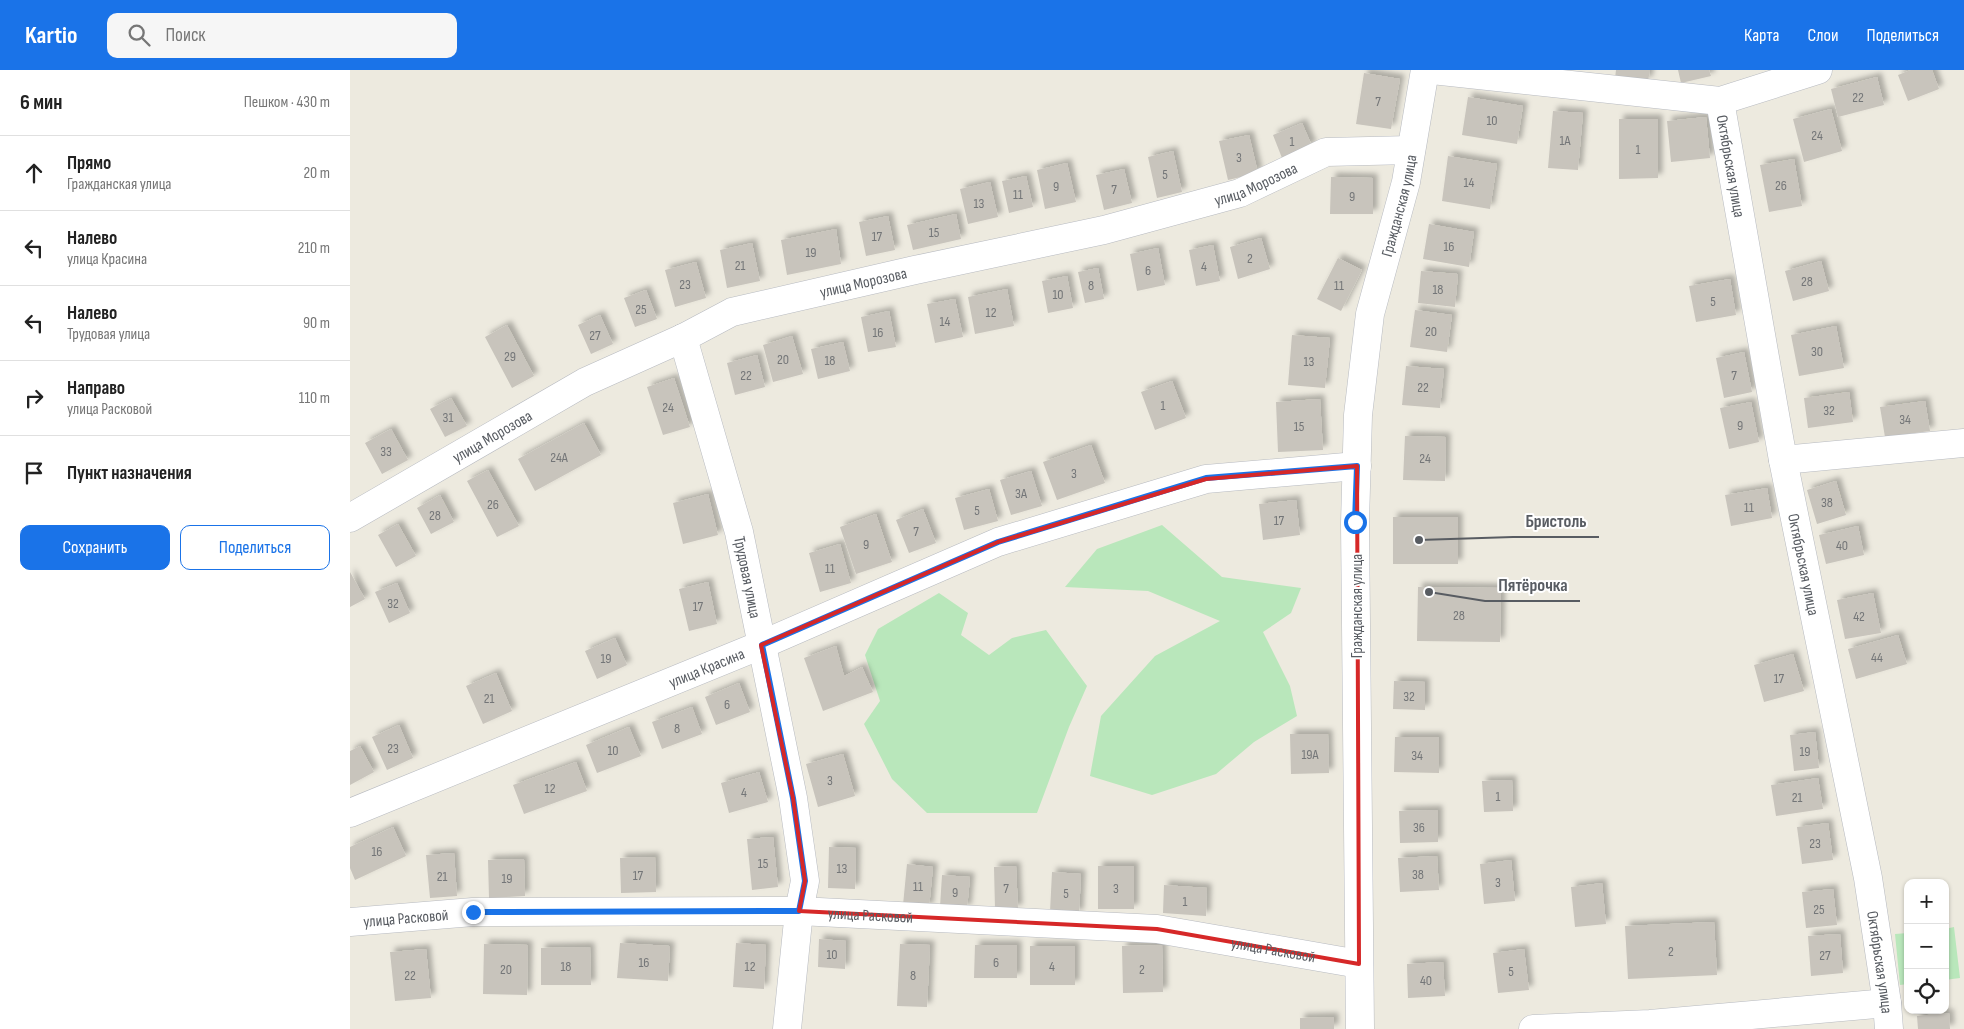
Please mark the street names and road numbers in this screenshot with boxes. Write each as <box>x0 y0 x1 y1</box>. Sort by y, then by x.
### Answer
street label: Октябрьская улица <box>1712 114 1748 219</box>
street label: Гражданская улица <box>1378 153 1421 259</box>
street label: улица Морозова <box>1212 159 1301 211</box>
street label: улица Морозова <box>818 264 909 303</box>
street label: улица Морозова <box>450 407 536 468</box>
street label: Октябрьская улица <box>1783 512 1822 617</box>
street label: Трудовая улица <box>729 535 764 620</box>
street label: Гражданская улица <box>1348 554 1367 658</box>
street label: улица Красина <box>666 645 748 693</box>
street label: улица Расковой <box>827 904 913 928</box>
street label: улица Расковой <box>363 906 449 932</box>
street label: Октябрьская улица <box>1862 910 1896 1014</box>
street label: улица Расковой <box>1230 934 1317 967</box>

